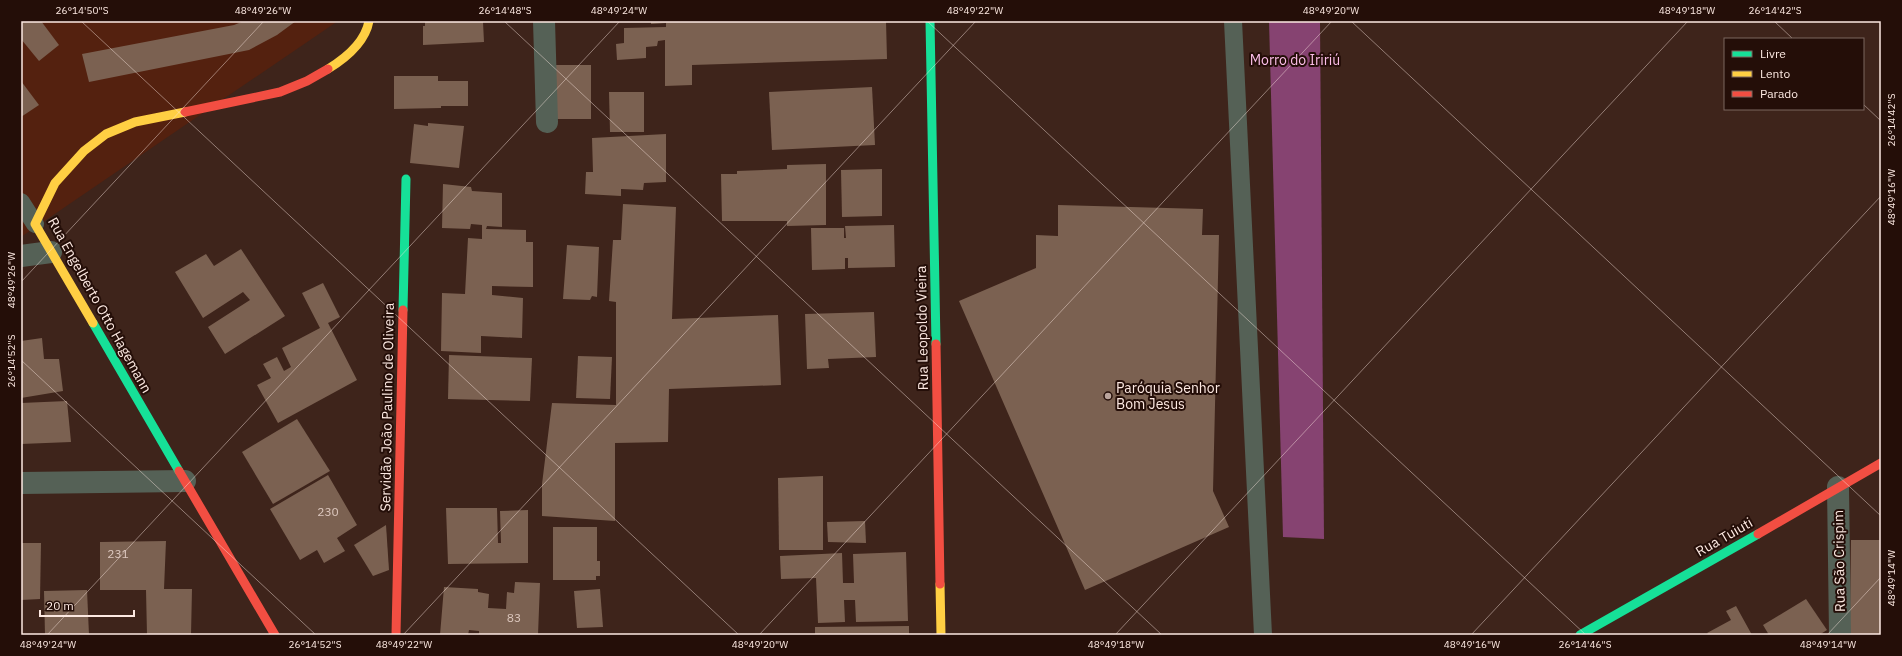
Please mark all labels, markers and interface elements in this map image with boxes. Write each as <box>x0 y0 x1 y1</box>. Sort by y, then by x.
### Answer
text: 26°14'50"S <box>55 4 109 17</box>
text: 48°49'26"W <box>235 4 291 17</box>
text: 26°14'48"S <box>478 4 532 17</box>
text: 48°49'24"W <box>591 4 647 17</box>
text: 48°49'22"W <box>947 4 1003 17</box>
text: 48°49'20"W <box>1303 4 1359 17</box>
text: 48°49'18"W <box>1659 4 1715 17</box>
text: 26°14'42"S <box>1748 4 1802 17</box>
legend <box>1724 38 1864 110</box>
text: Livre <box>1760 46 1786 61</box>
park label: Morro do Iririú <box>1250 51 1340 69</box>
text: Lento <box>1760 66 1790 81</box>
text: Parado <box>1760 86 1798 101</box>
text: 26°14'42"S <box>1885 93 1898 147</box>
text: 48°49'16"W <box>1885 169 1898 225</box>
street label: Rua Engelberto Otto Hagemann <box>44 214 156 396</box>
text: 48°49'26"W <box>5 252 18 308</box>
street label: Rua Leopoldo Vieira <box>912 265 932 391</box>
street label: Servidão João Paulino de Oliveira <box>376 302 398 512</box>
text: 26°14'52"S <box>5 334 18 388</box>
place label: Paróquia Senhor Bom Jesus <box>1116 379 1220 413</box>
marker: Paróquia Senhor Bom Jesus <box>1103 391 1113 401</box>
house number: 230 <box>317 504 339 519</box>
street label: Rua São Crispim <box>1829 510 1849 612</box>
street label: Rua Tuiuti <box>1692 513 1756 561</box>
house number: 231 <box>107 546 129 561</box>
text: 48°49'14"W <box>1885 550 1898 606</box>
scale bar <box>40 592 134 618</box>
text: 20 m <box>46 598 74 613</box>
house number: 83 <box>507 610 521 625</box>
text: 48°49'24"W <box>20 638 76 651</box>
text: 26°14'52"S <box>288 638 342 651</box>
text: 48°49'22"W <box>376 638 432 651</box>
text: 48°49'20"W <box>732 638 788 651</box>
text: 48°49'18"W <box>1088 638 1144 651</box>
text: 48°49'16"W <box>1444 638 1500 651</box>
text: 26°14'46"S <box>1558 638 1612 651</box>
text: 48°49'14"W <box>1800 638 1856 651</box>

